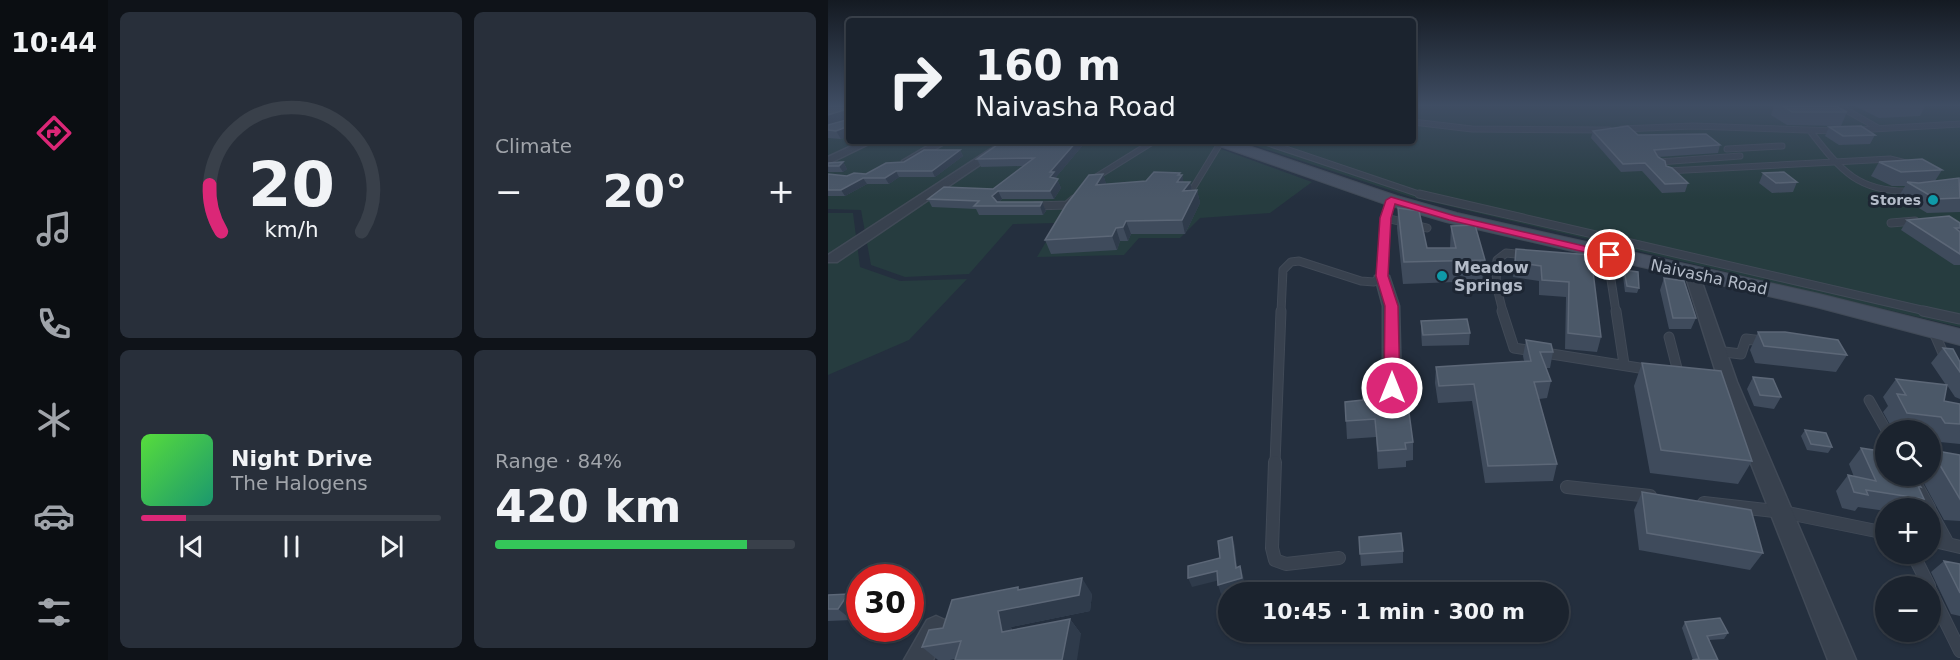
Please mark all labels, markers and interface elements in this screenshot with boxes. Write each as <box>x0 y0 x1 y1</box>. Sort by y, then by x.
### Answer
text: 10:44 <box>11 27 97 58</box>
text: 160 m <box>975 41 1121 90</box>
icon: right <box>876 42 954 120</box>
text: Naivasha Road <box>975 91 1176 122</box>
icon: directions <box>33 112 75 154</box>
text: Climate <box>495 134 572 158</box>
text: 20 <box>248 148 334 221</box>
text: 20° <box>602 165 688 218</box>
text: − <box>495 172 523 211</box>
text: + <box>767 172 795 211</box>
place label: Stores <box>1870 192 1921 208</box>
marker: Stores <box>1926 193 1940 207</box>
icon: music <box>33 208 75 250</box>
text: km/h <box>264 217 318 242</box>
pin <box>1584 229 1635 280</box>
icon: arrive <box>1593 238 1626 271</box>
street label: Naivasha Road <box>1649 255 1769 299</box>
place label: Meadow Springs <box>1454 258 1529 295</box>
marker: Meadow Springs <box>1435 269 1449 283</box>
icon: phone <box>33 303 75 345</box>
position arrow <box>1360 356 1424 420</box>
icon: climate <box>33 399 75 441</box>
map controls <box>1875 420 1941 642</box>
button: search <box>1875 420 1941 486</box>
text: Night Drive <box>231 446 372 471</box>
text: Range · 84% <box>495 449 622 473</box>
text: The Halogens <box>231 471 368 495</box>
text: 420 km <box>495 480 681 533</box>
icon: car <box>33 495 75 537</box>
button: + <box>1875 498 1941 564</box>
icon: previous <box>175 530 208 563</box>
icon: pause <box>275 530 308 563</box>
icon: next <box>375 530 408 563</box>
speed limit sign: 30 <box>846 564 924 642</box>
button: − <box>1875 576 1941 642</box>
icon: filters <box>33 591 75 633</box>
text: 10:45 · 1 min · 300 m <box>1262 599 1525 624</box>

